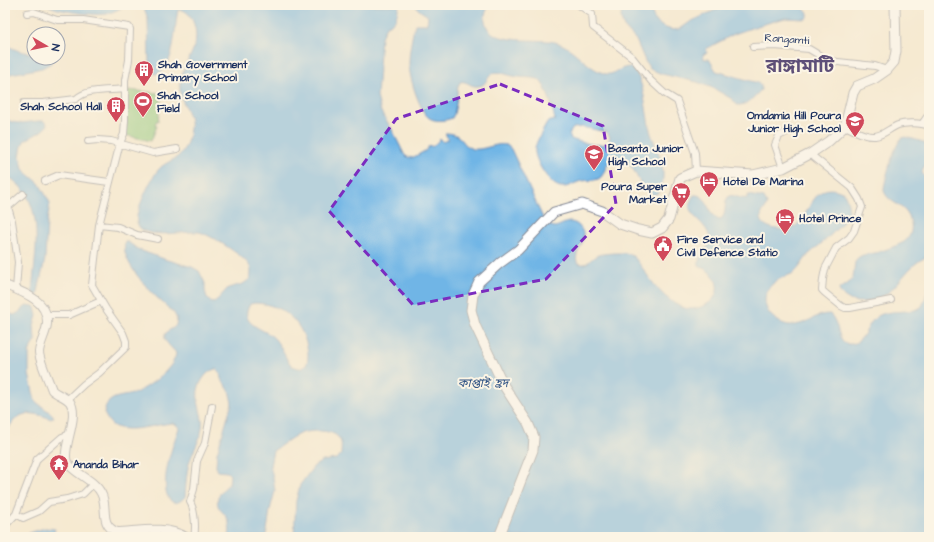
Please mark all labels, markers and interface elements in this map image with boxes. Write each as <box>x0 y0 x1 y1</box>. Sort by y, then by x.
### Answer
north arrow <box>26 26 66 66</box>
street label: Rangamti <box>764 30 810 49</box>
text: N <box>47 43 63 52</box>
district label: রাঙ্গামাটি <box>765 53 835 80</box>
place label: Shah Government Primary School <box>157 57 248 87</box>
building icon: Shah Government Primary School <box>133 59 155 87</box>
place label: Shah School Field <box>156 88 219 116</box>
sports icon: Shah School Field <box>132 90 154 118</box>
building icon: Shah School Hall <box>105 95 127 123</box>
place label: Shah School Hall <box>19 99 102 114</box>
place label: Omdamia Hill Poura Junior High School <box>747 108 841 138</box>
school or university icon: Omdamia Hill Poura Junior High School <box>844 110 866 138</box>
place label: Basanta Junior High School <box>607 141 684 171</box>
school or university icon: Basanta Junior High School <box>583 143 605 171</box>
hotel icon: Hotel De Marina <box>698 170 720 198</box>
place label: Hotel De Marina <box>722 174 804 189</box>
place label: Poura Super Market <box>601 179 668 207</box>
supermarket icon: Poura Super Market <box>670 181 692 209</box>
hotel icon: Hotel Prince <box>774 207 796 235</box>
place label: Hotel Prince <box>798 211 862 226</box>
place label: Fire Service and Civil Defence Statio <box>677 232 779 260</box>
public building icon: Fire Service and Civil Defence Statio <box>652 234 674 262</box>
water label: কাপ্তাই হ্রদ <box>458 375 511 392</box>
temple icon: Ananda Bihar <box>48 453 70 481</box>
place label: Ananda Bihar <box>73 457 140 472</box>

